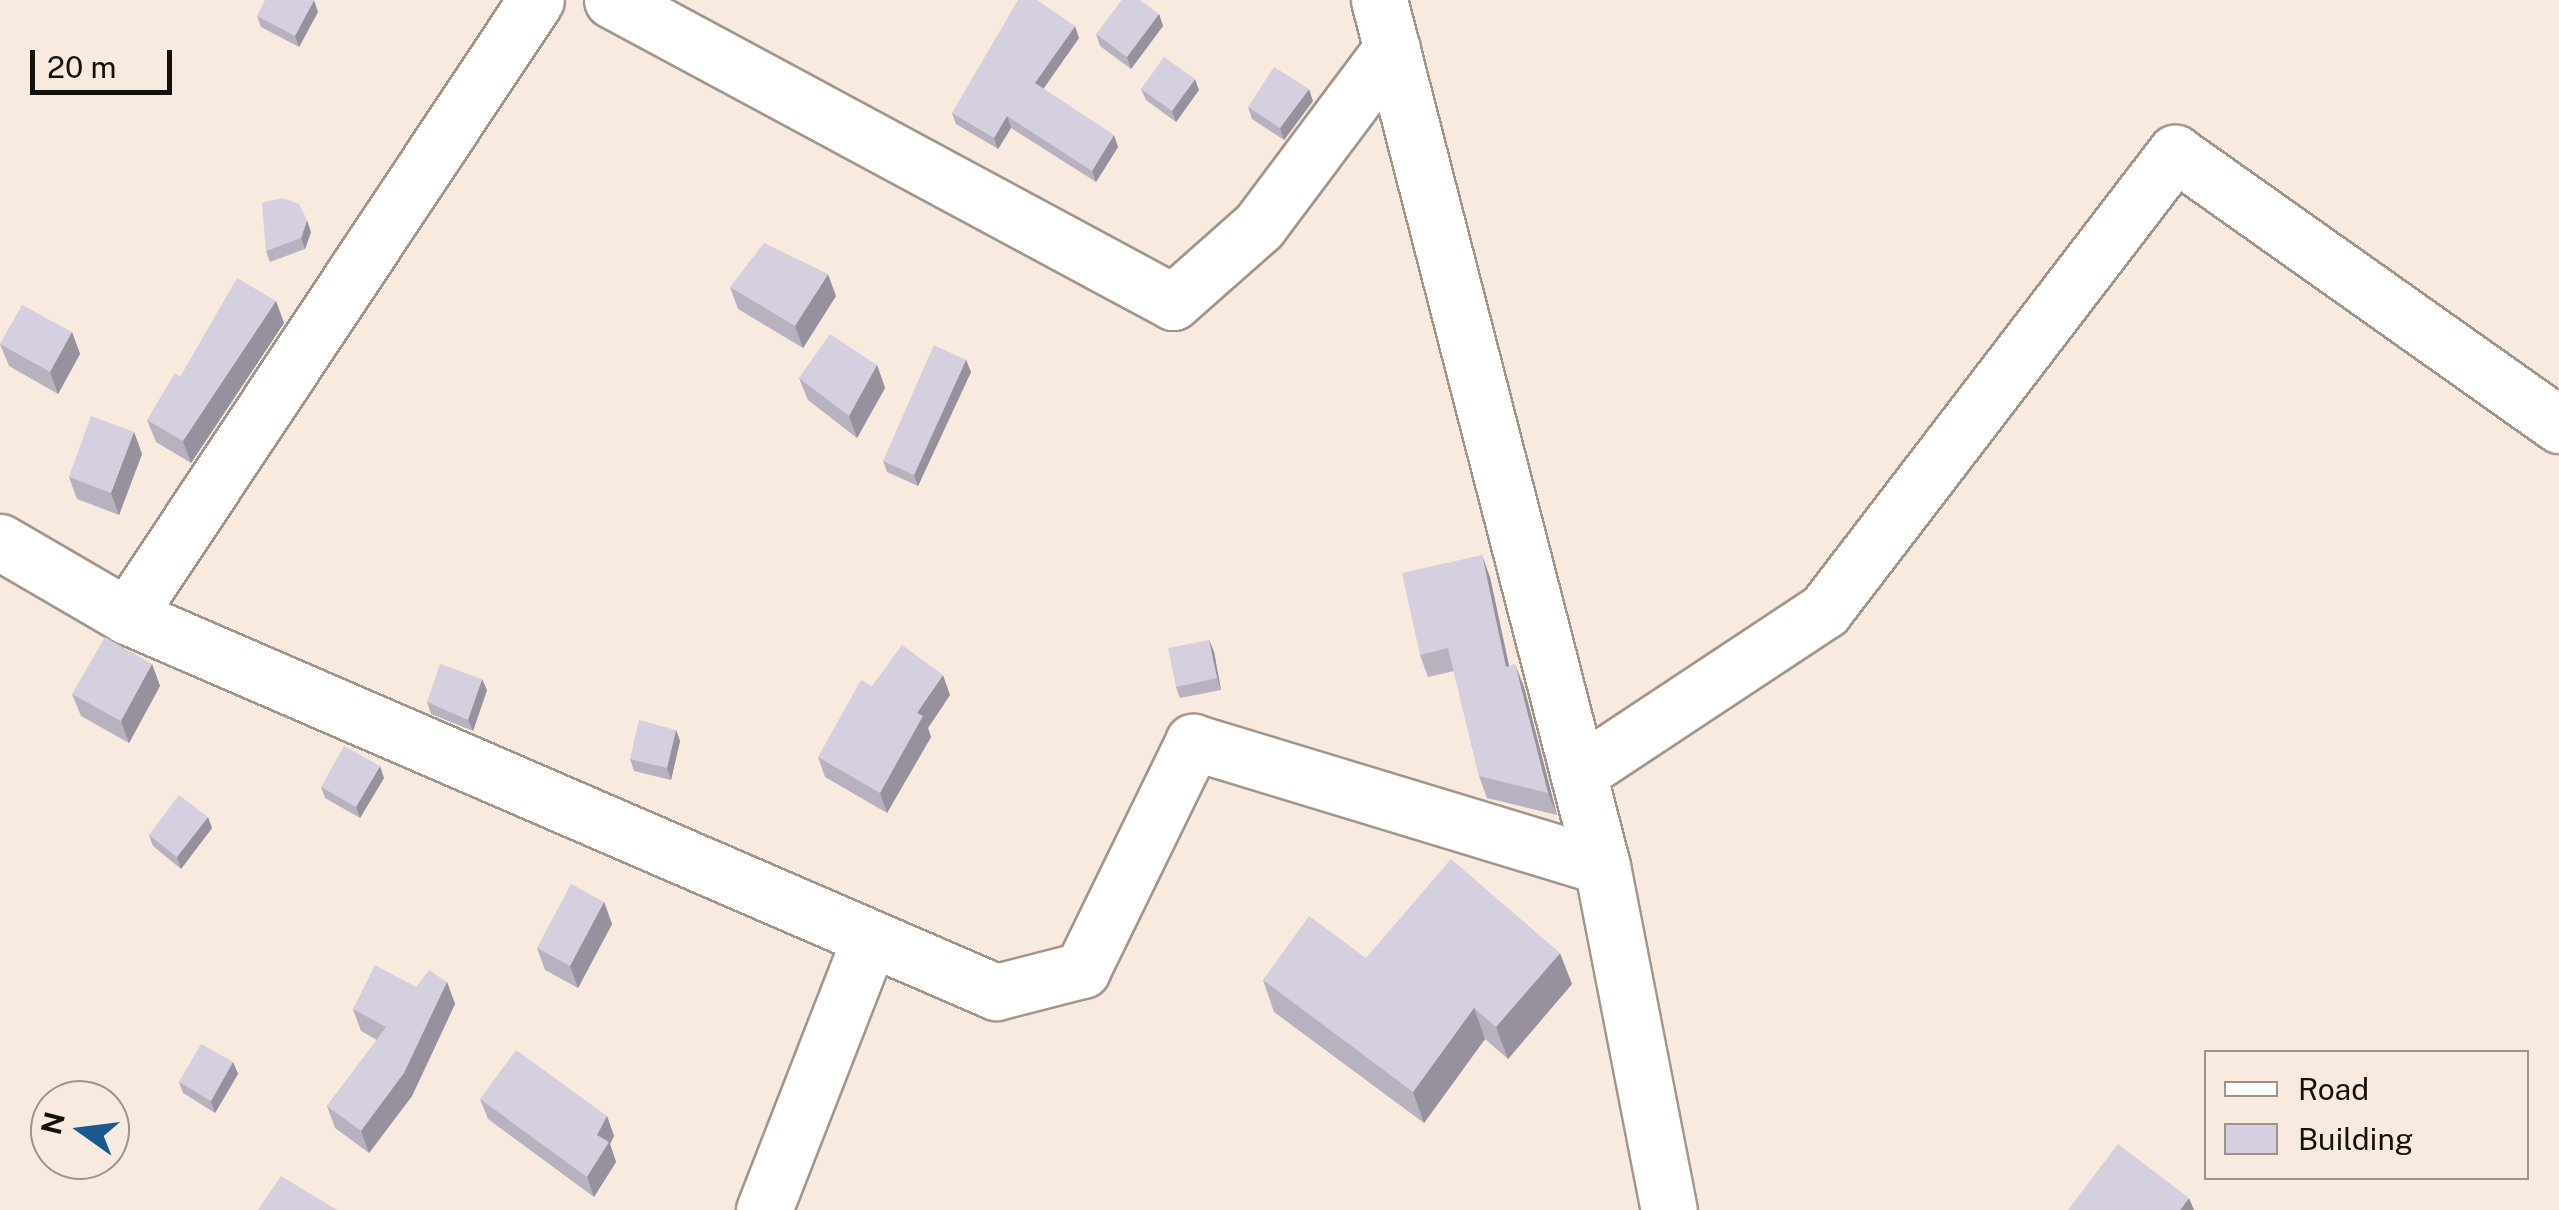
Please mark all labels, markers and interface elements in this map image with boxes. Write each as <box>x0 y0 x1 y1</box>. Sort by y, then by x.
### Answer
scale bar <box>35 30 178 92</box>
text: 20 m <box>47 49 116 85</box>
legend <box>2204 1050 2529 1180</box>
text: Road <box>2298 1071 2369 1107</box>
north arrow <box>30 1080 130 1180</box>
text: N <box>34 1108 71 1138</box>
text: Building <box>2298 1121 2413 1157</box>

